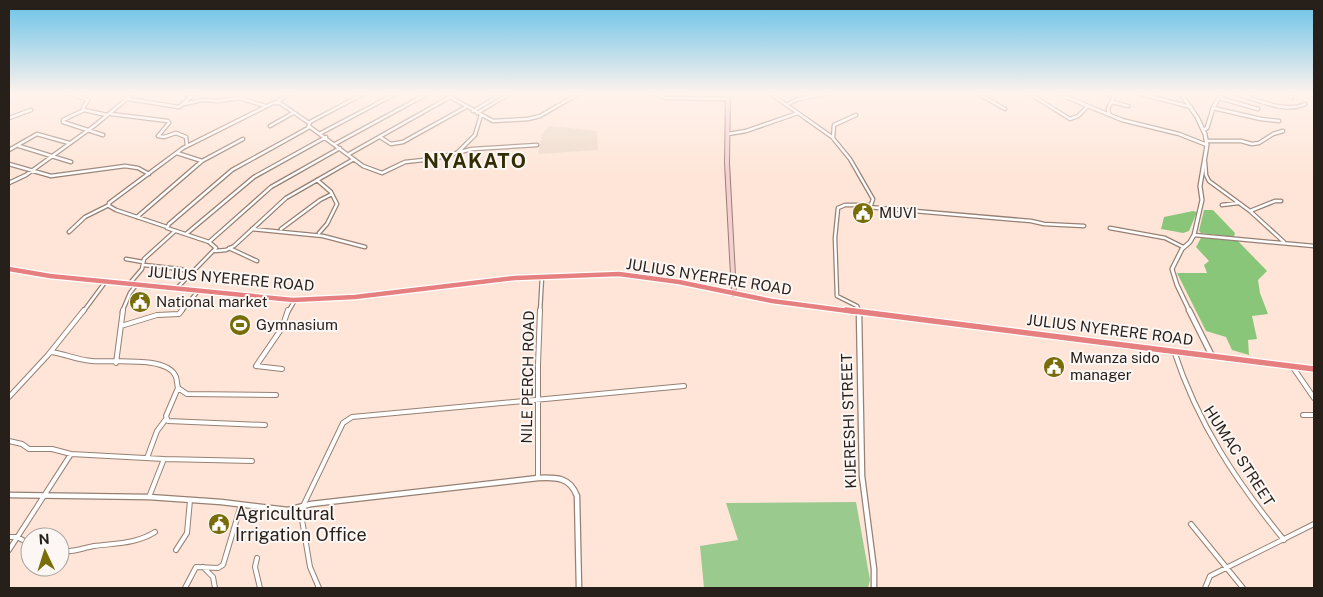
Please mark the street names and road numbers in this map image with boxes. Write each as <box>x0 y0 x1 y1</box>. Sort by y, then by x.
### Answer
street label: JULIUS NYERERE ROAD <box>625 255 793 298</box>
street label: JULIUS NYERERE ROAD <box>147 263 315 294</box>
street label: NILE PERCH ROAD <box>518 310 537 444</box>
street label: JULIUS NYERERE ROAD <box>1026 311 1194 348</box>
street label: KIJERESHI STREET <box>838 353 859 489</box>
street label: HUMAC STREET <box>1201 402 1278 509</box>

